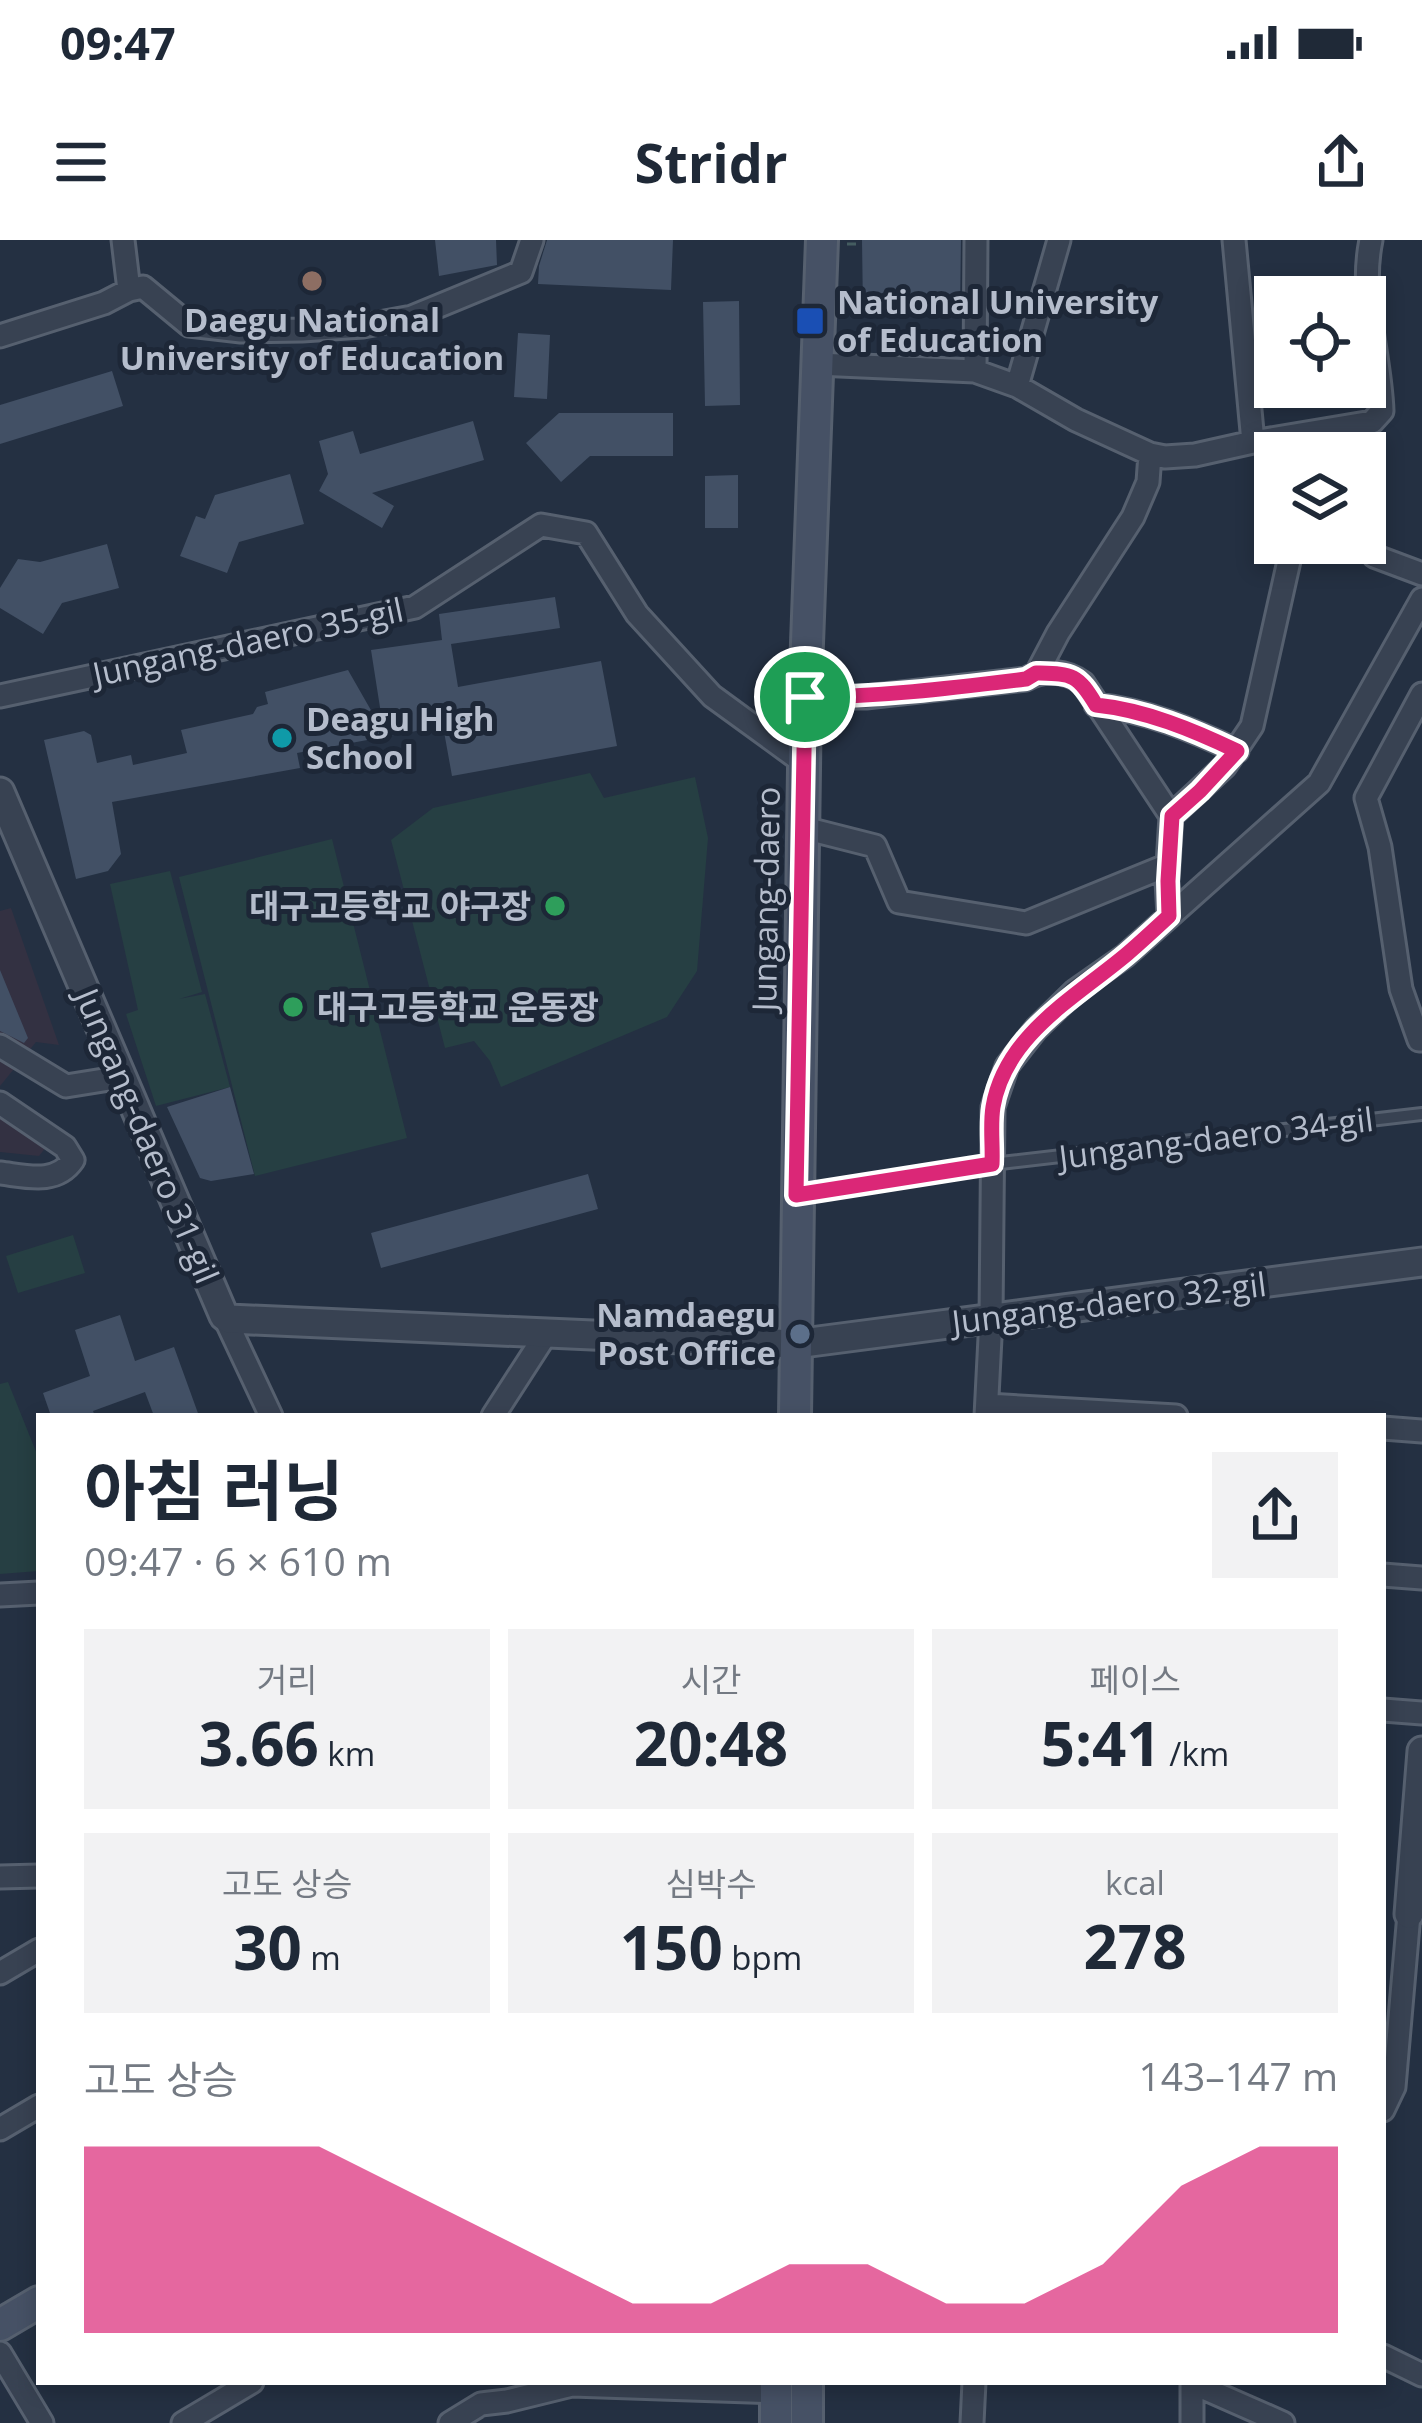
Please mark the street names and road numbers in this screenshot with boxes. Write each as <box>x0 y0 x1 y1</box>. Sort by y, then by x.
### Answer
street label: Jungang-daero 35-gil <box>86 587 407 697</box>
street label: Jungang-daero <box>741 786 790 1015</box>
street label: Jungang-daero 31-gil <box>64 979 230 1290</box>
street label: Jungang-daero 34-gil <box>1053 1096 1376 1179</box>
street label: Jungang-daero 32-gil <box>946 1261 1269 1344</box>

